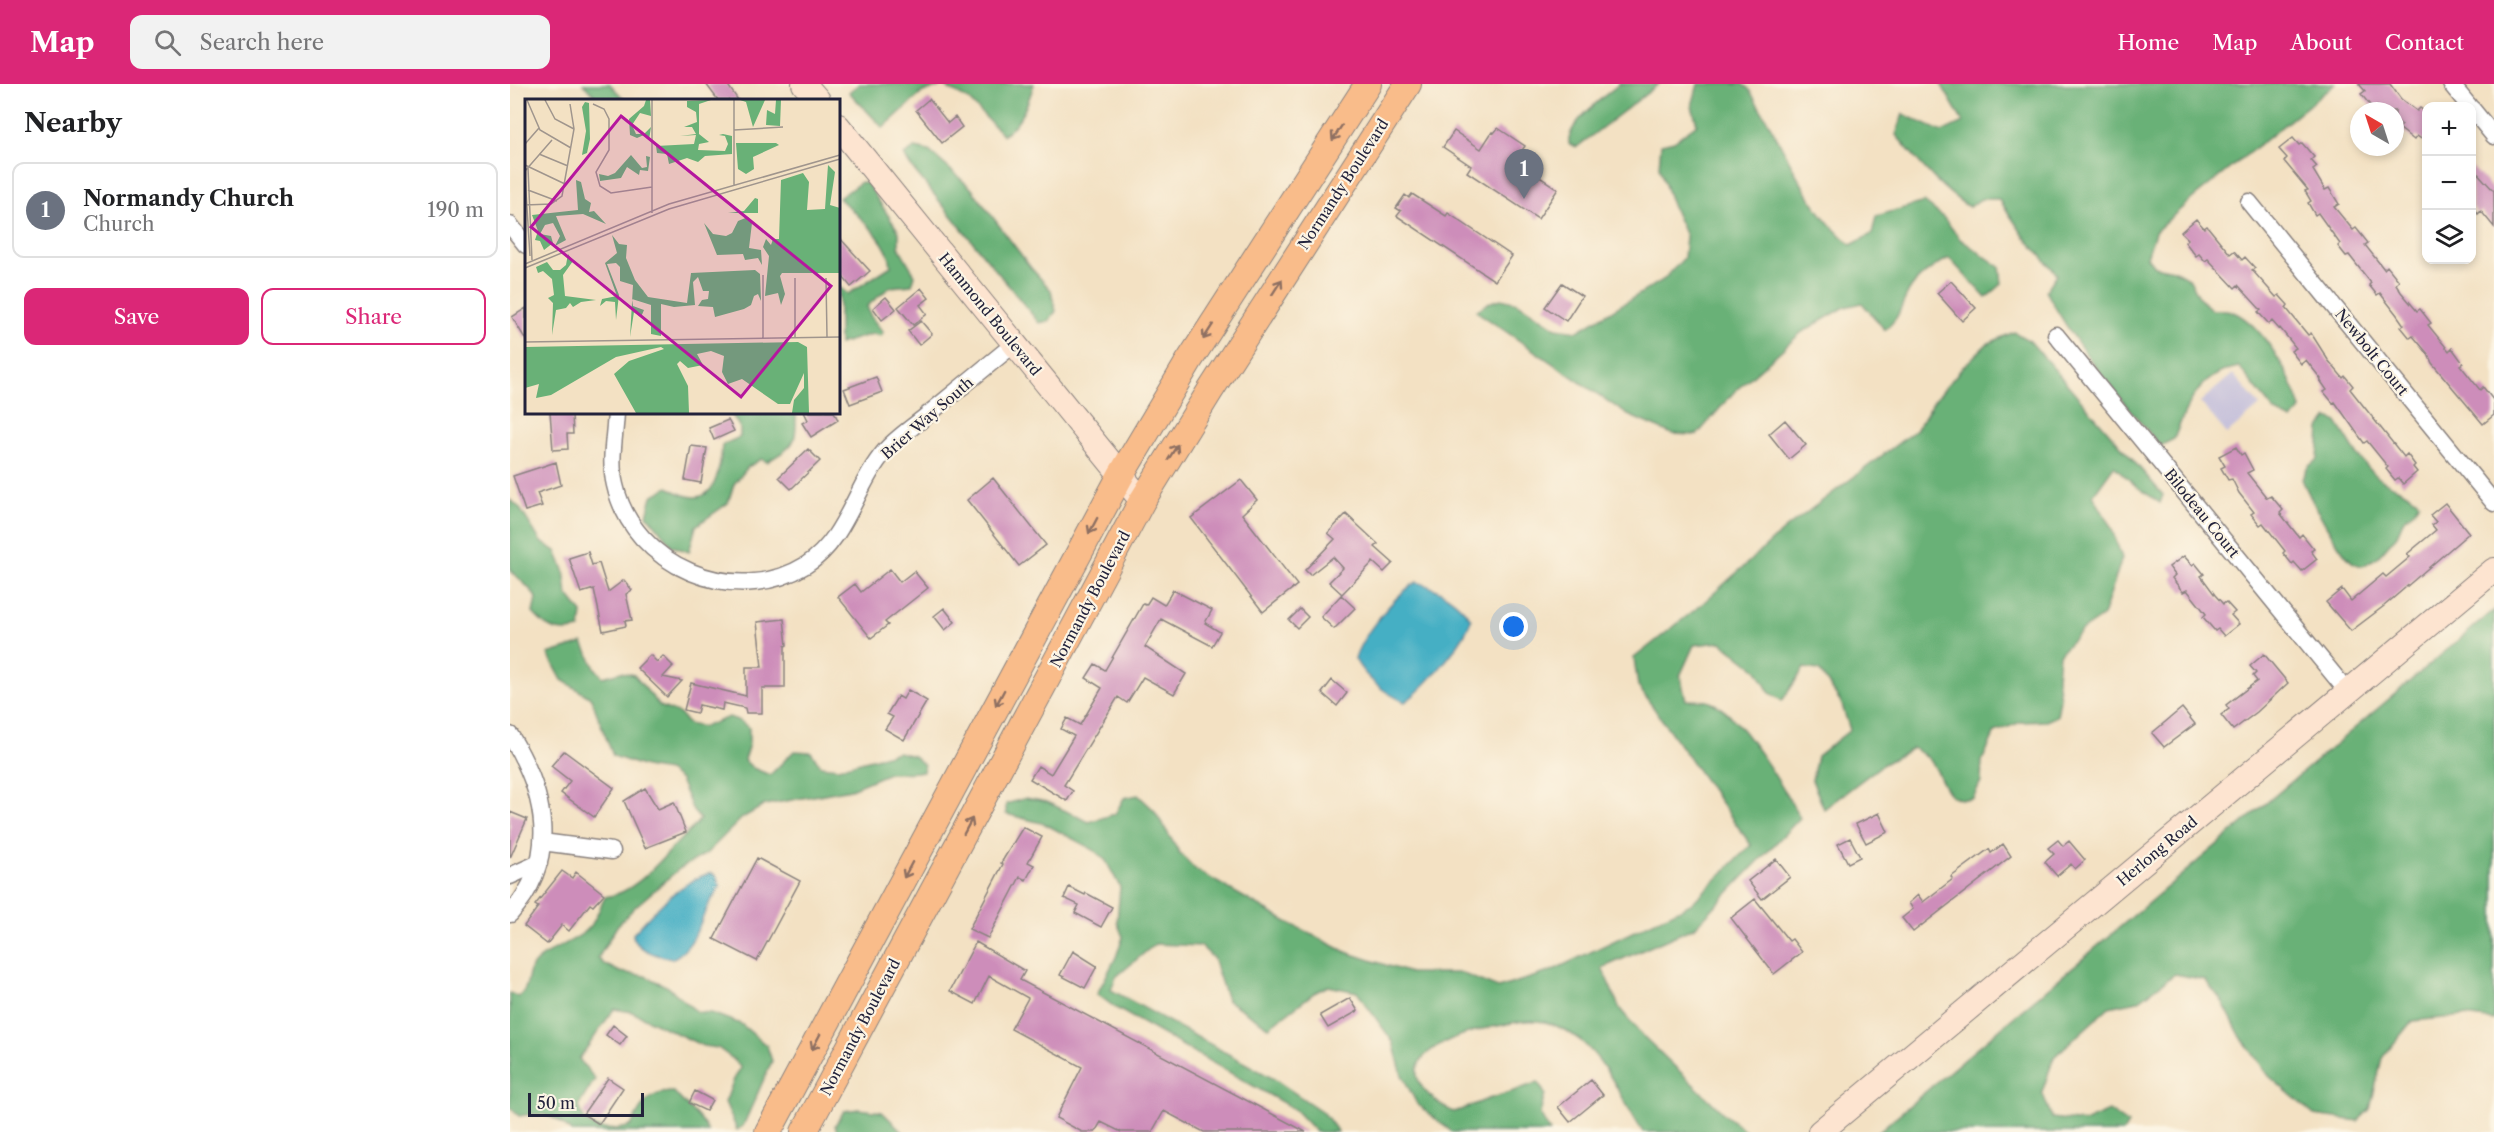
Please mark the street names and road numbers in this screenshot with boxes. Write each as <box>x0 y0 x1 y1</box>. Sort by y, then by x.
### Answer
street label: Normandy Boulevard <box>1294 115 1392 253</box>
street label: Hammond Boulevard <box>935 249 1045 379</box>
street label: Newbolt Court <box>2331 305 2413 400</box>
street label: Brier Way South <box>877 372 977 463</box>
street label: Bilodeau Court <box>2160 465 2244 562</box>
street label: Normandy Boulevard <box>1046 527 1134 671</box>
street label: Herlong Road <box>2113 812 2201 890</box>
street label: Normandy Boulevard <box>816 955 904 1099</box>

